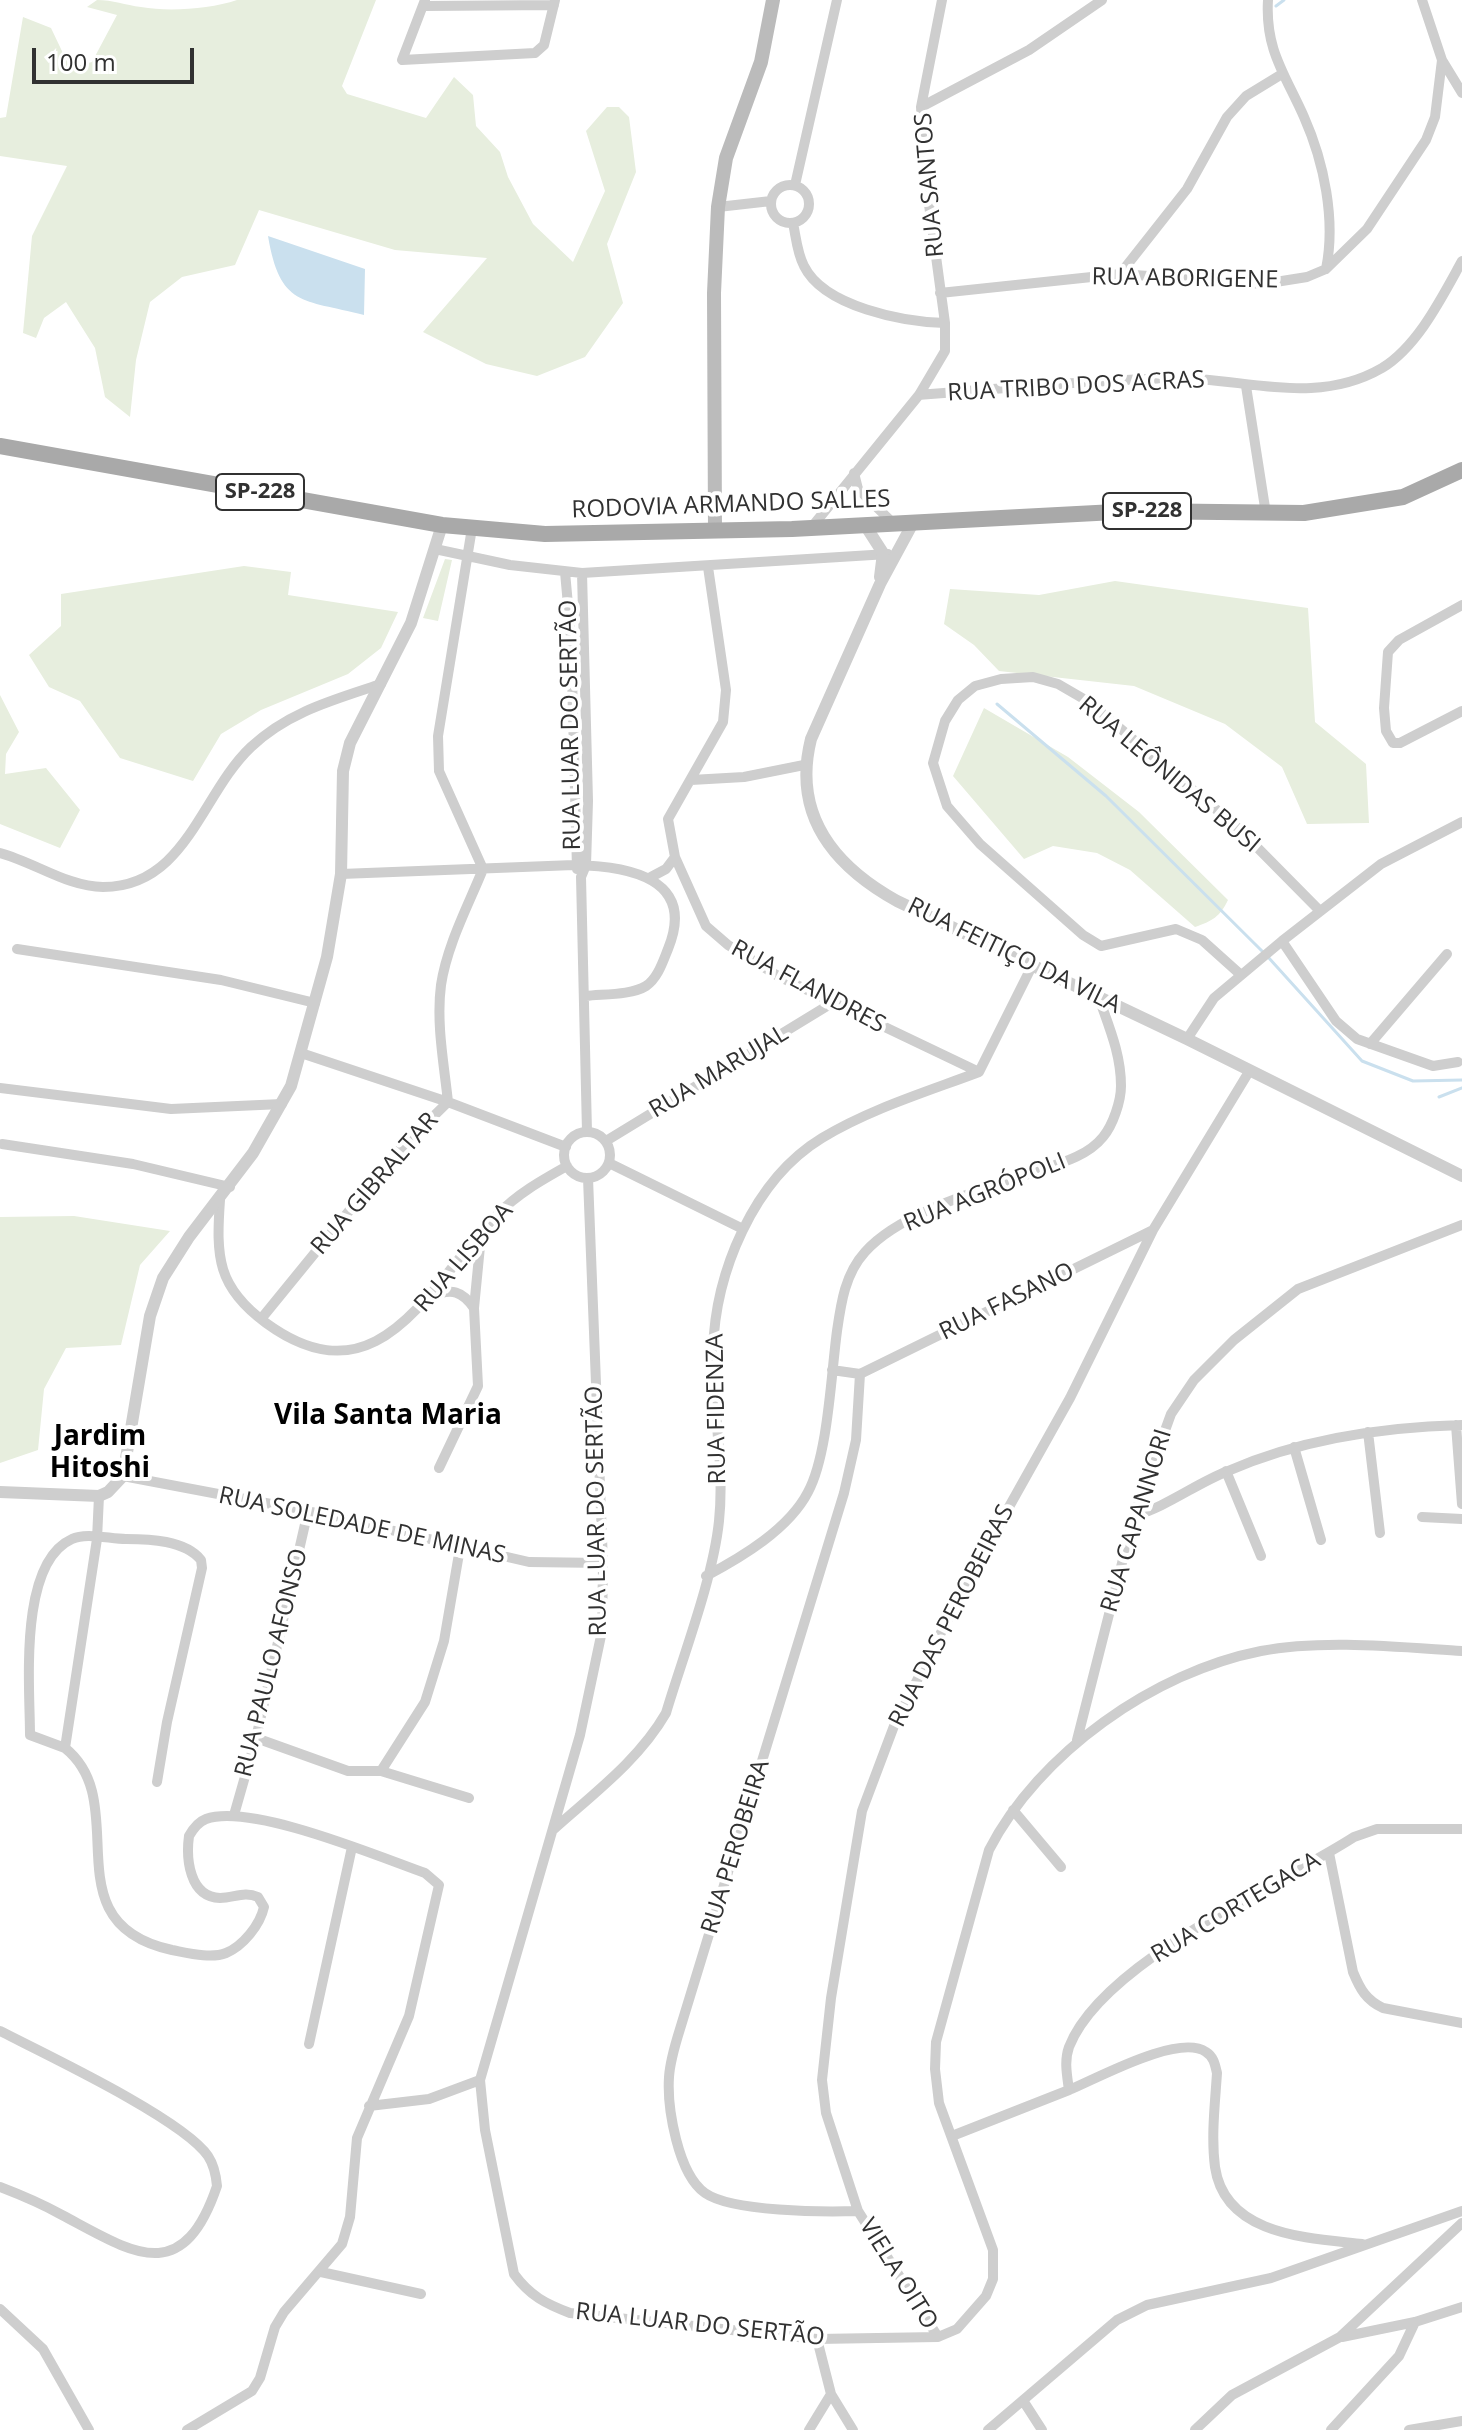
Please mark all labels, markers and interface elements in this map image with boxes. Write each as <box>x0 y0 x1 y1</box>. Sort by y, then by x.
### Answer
scale bar <box>36 32 198 82</box>
text: 100 m <box>46 45 116 78</box>
street label: RUA SANTOS <box>909 111 951 259</box>
street label: RUA ABORIGENE <box>1091 263 1279 295</box>
street label: RUA TRIBO DOS ACRAS <box>947 366 1205 408</box>
road number: SP-228 <box>216 474 304 510</box>
street label: RODOVIA ARMANDO SALLES <box>571 485 891 525</box>
road number: SP-228 <box>1103 493 1191 529</box>
street label: RUA LUAR DO SERTÃO <box>554 599 588 851</box>
street label: RUA LEÔNIDAS BUSI <box>1072 691 1266 859</box>
street label: RUA FEITIÇO DA VILA <box>903 892 1125 1020</box>
street label: RUA FLANDRES <box>726 934 890 1040</box>
street label: RUA MARUJAL <box>644 1019 794 1125</box>
street label: RUA GIBRALTAR <box>305 1107 445 1261</box>
street label: RUA AGRÓPOLI <box>900 1147 1070 1239</box>
street label: RUA LISBOA <box>409 1197 519 1319</box>
street label: RUA FASANO <box>935 1257 1079 1347</box>
street label: RUA FIDENZA <box>701 1333 733 1485</box>
street label: RUA LUAR DO SERTÃO <box>580 1385 614 1637</box>
district label: Vila Santa Maria <box>274 1399 502 1433</box>
district label: Jardim Hitoshi <box>50 1420 150 1486</box>
street label: RUA CAPANNORI <box>1095 1426 1179 1616</box>
street label: RUA SOLEDADE DE MINAS <box>216 1481 508 1571</box>
street label: RUA DAS PEROBEIRAS <box>883 1500 1021 1732</box>
street label: RUA PAULO AFONSO <box>230 1546 314 1780</box>
street label: RUA PEROBEIRA <box>696 1756 776 1938</box>
street label: RUA CORTEGACA <box>1146 1846 1326 1970</box>
street label: VIELA OITO <box>853 2213 943 2335</box>
street label: RUA LUAR DO SERTÃO <box>574 2298 826 2352</box>

